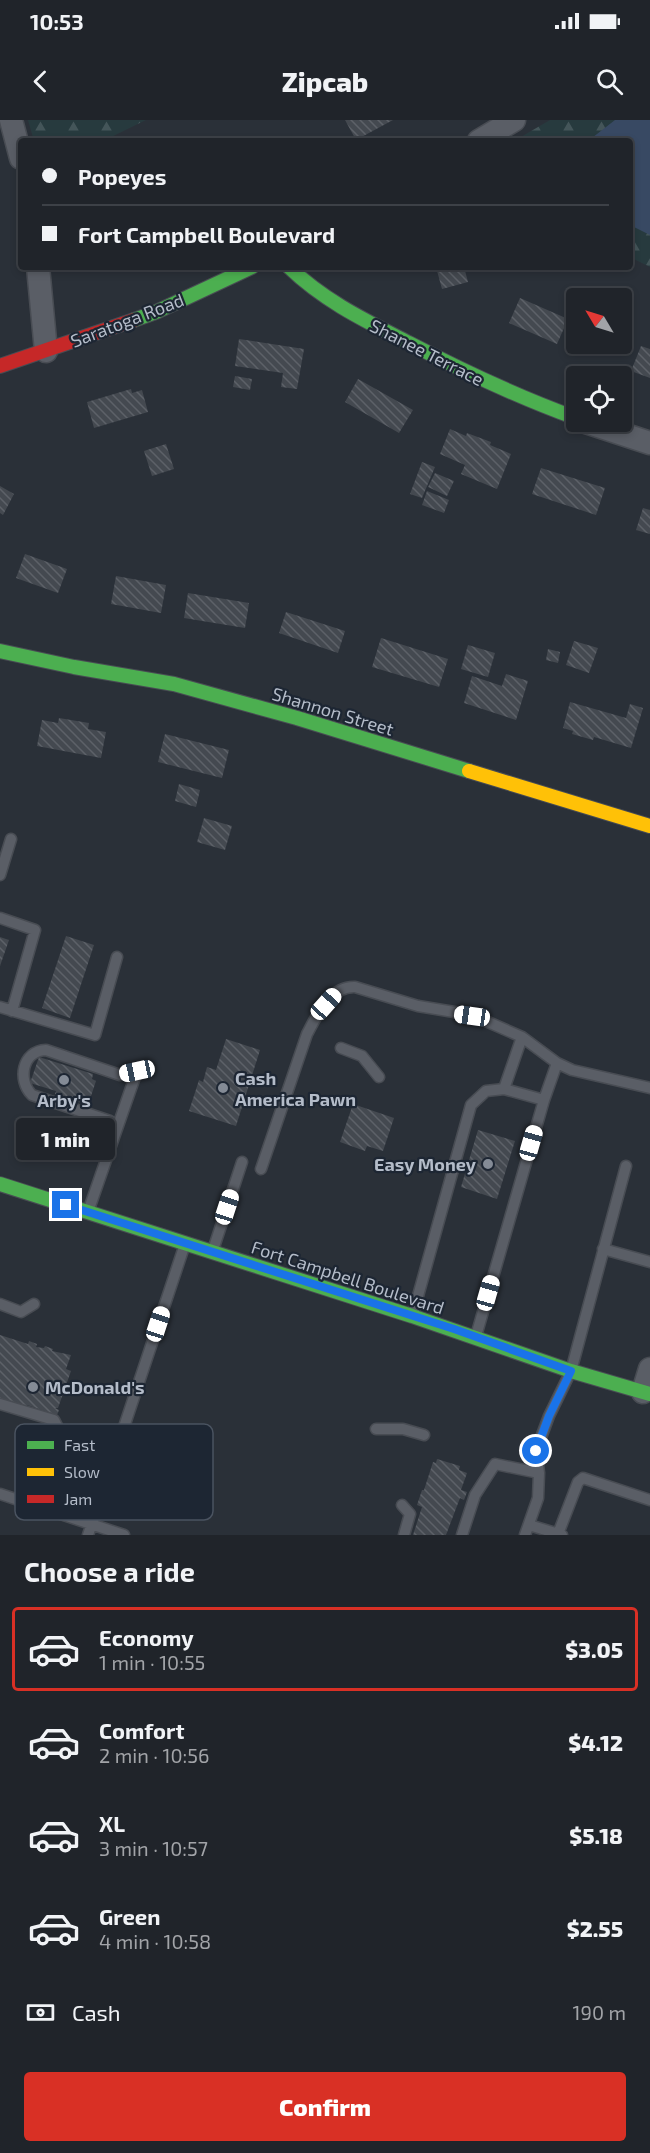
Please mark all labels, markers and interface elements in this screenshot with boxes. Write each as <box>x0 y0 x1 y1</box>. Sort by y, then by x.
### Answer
text: 10:53 <box>30 8 84 34</box>
icon: back <box>24 65 57 98</box>
text: Zipcab <box>282 65 368 97</box>
icon: search <box>593 65 626 98</box>
text: Popeyes <box>78 163 166 189</box>
text: Fort Campbell Boulevard <box>78 221 335 247</box>
street label: Saratoga Road <box>67 288 187 352</box>
north arrow <box>566 288 632 354</box>
map controls <box>566 288 632 432</box>
street label: Shanee Terrace <box>367 314 487 390</box>
button: locate <box>566 366 632 432</box>
street label: Shannon Street <box>269 682 397 740</box>
car <box>307 985 345 1023</box>
car <box>453 1005 491 1027</box>
car <box>118 1058 156 1084</box>
place label: Cash America Pawn <box>235 1067 356 1110</box>
marker: Arby's <box>57 1073 71 1087</box>
marker: Cash America Pawn <box>216 1081 230 1095</box>
place label: Arby's <box>37 1089 91 1111</box>
callout: 1 min <box>16 1118 116 1160</box>
car <box>517 1123 545 1163</box>
text: 1 min <box>41 1127 90 1151</box>
place label: Easy Money <box>374 1153 477 1175</box>
marker: Easy Money <box>481 1157 495 1171</box>
car <box>213 1187 241 1227</box>
route end <box>52 1191 79 1218</box>
street label: Fort Campbell Boulevard <box>249 1235 447 1319</box>
car <box>474 1273 502 1313</box>
car <box>144 1304 172 1344</box>
place label: McDonald's <box>45 1376 145 1398</box>
marker: McDonald's <box>26 1380 40 1394</box>
legend <box>15 1424 213 1520</box>
text: Fast <box>64 1435 95 1454</box>
route start <box>522 1437 549 1464</box>
text: Slow <box>64 1462 100 1481</box>
text: Jam <box>64 1489 92 1508</box>
text: Choose a ride <box>24 1555 195 1587</box>
icon: car <box>27 1622 81 1676</box>
text: Economy <box>99 1624 194 1650</box>
text: $3.05 <box>565 1636 623 1662</box>
text: 1 min · 10:55 <box>99 1650 205 1674</box>
icon: car <box>27 1715 81 1769</box>
text: Comfort <box>99 1717 184 1743</box>
text: $4.12 <box>568 1729 623 1755</box>
text: 2 min · 10:56 <box>99 1743 209 1767</box>
icon: car <box>27 1808 81 1862</box>
text: XL <box>99 1810 125 1836</box>
text: $5.18 <box>569 1822 623 1848</box>
text: 3 min · 10:57 <box>99 1836 208 1860</box>
icon: car <box>27 1901 81 1955</box>
text: Green <box>99 1903 161 1929</box>
text: $2.55 <box>567 1915 623 1941</box>
text: 4 min · 10:58 <box>99 1929 211 1953</box>
icon: cash <box>24 1996 57 2029</box>
text: Cash <box>72 1999 121 2025</box>
text: 190 m <box>573 2000 626 2024</box>
button: Confirm <box>24 2072 626 2141</box>

